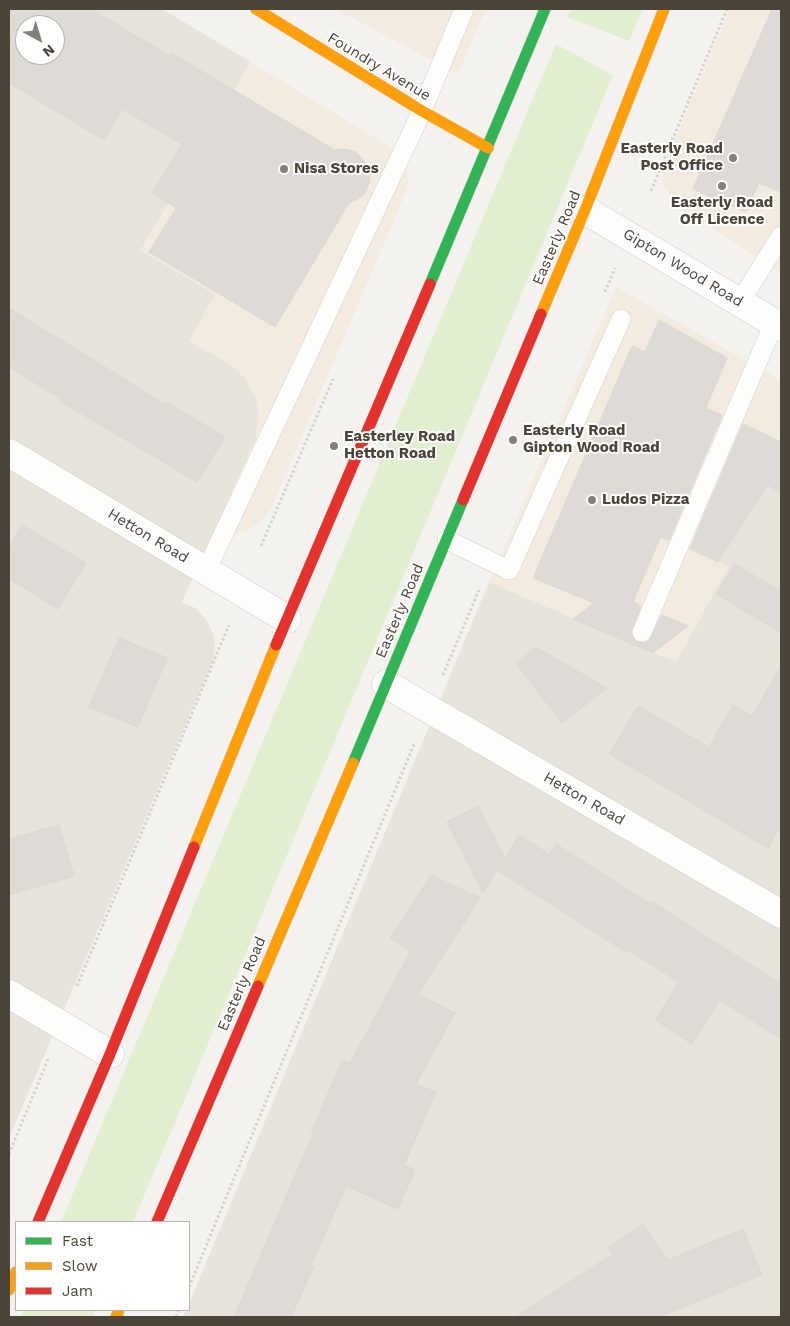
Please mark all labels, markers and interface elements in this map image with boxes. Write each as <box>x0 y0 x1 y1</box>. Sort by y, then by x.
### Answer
north arrow <box>15 15 65 65</box>
street label: Foundry Avenue <box>324 29 434 105</box>
text: N <box>40 41 58 60</box>
place label: Easterly Road Post Office <box>621 140 723 175</box>
marker: Easterly Road Post Office <box>727 152 739 164</box>
place label: Nisa Stores <box>294 160 379 178</box>
marker: Nisa Stores <box>278 163 290 175</box>
marker: Easterly Road Off Licence <box>716 180 728 192</box>
street label: Easterly Road <box>529 188 585 288</box>
place label: Easterly Road Off Licence <box>671 194 773 229</box>
street label: Gipton Wood Road <box>620 225 746 311</box>
place label: Easterly Road Gipton Wood Road <box>523 422 660 457</box>
place label: Easterley Road Hetton Road <box>344 428 455 463</box>
marker: Easterly Road Gipton Wood Road <box>507 434 519 446</box>
marker: Easterley Road Hetton Road <box>328 440 340 452</box>
place label: Ludos Pizza <box>602 491 689 509</box>
marker: Ludos Pizza <box>586 494 598 506</box>
street label: Hetton Road <box>104 505 192 567</box>
street label: Easterly Road <box>372 561 428 661</box>
street label: Hetton Road <box>540 768 628 830</box>
street label: Easterly Road <box>214 934 270 1034</box>
legend <box>15 1221 190 1311</box>
text: Fast <box>62 1232 93 1250</box>
text: Slow <box>62 1257 98 1275</box>
text: Jam <box>62 1282 93 1300</box>

